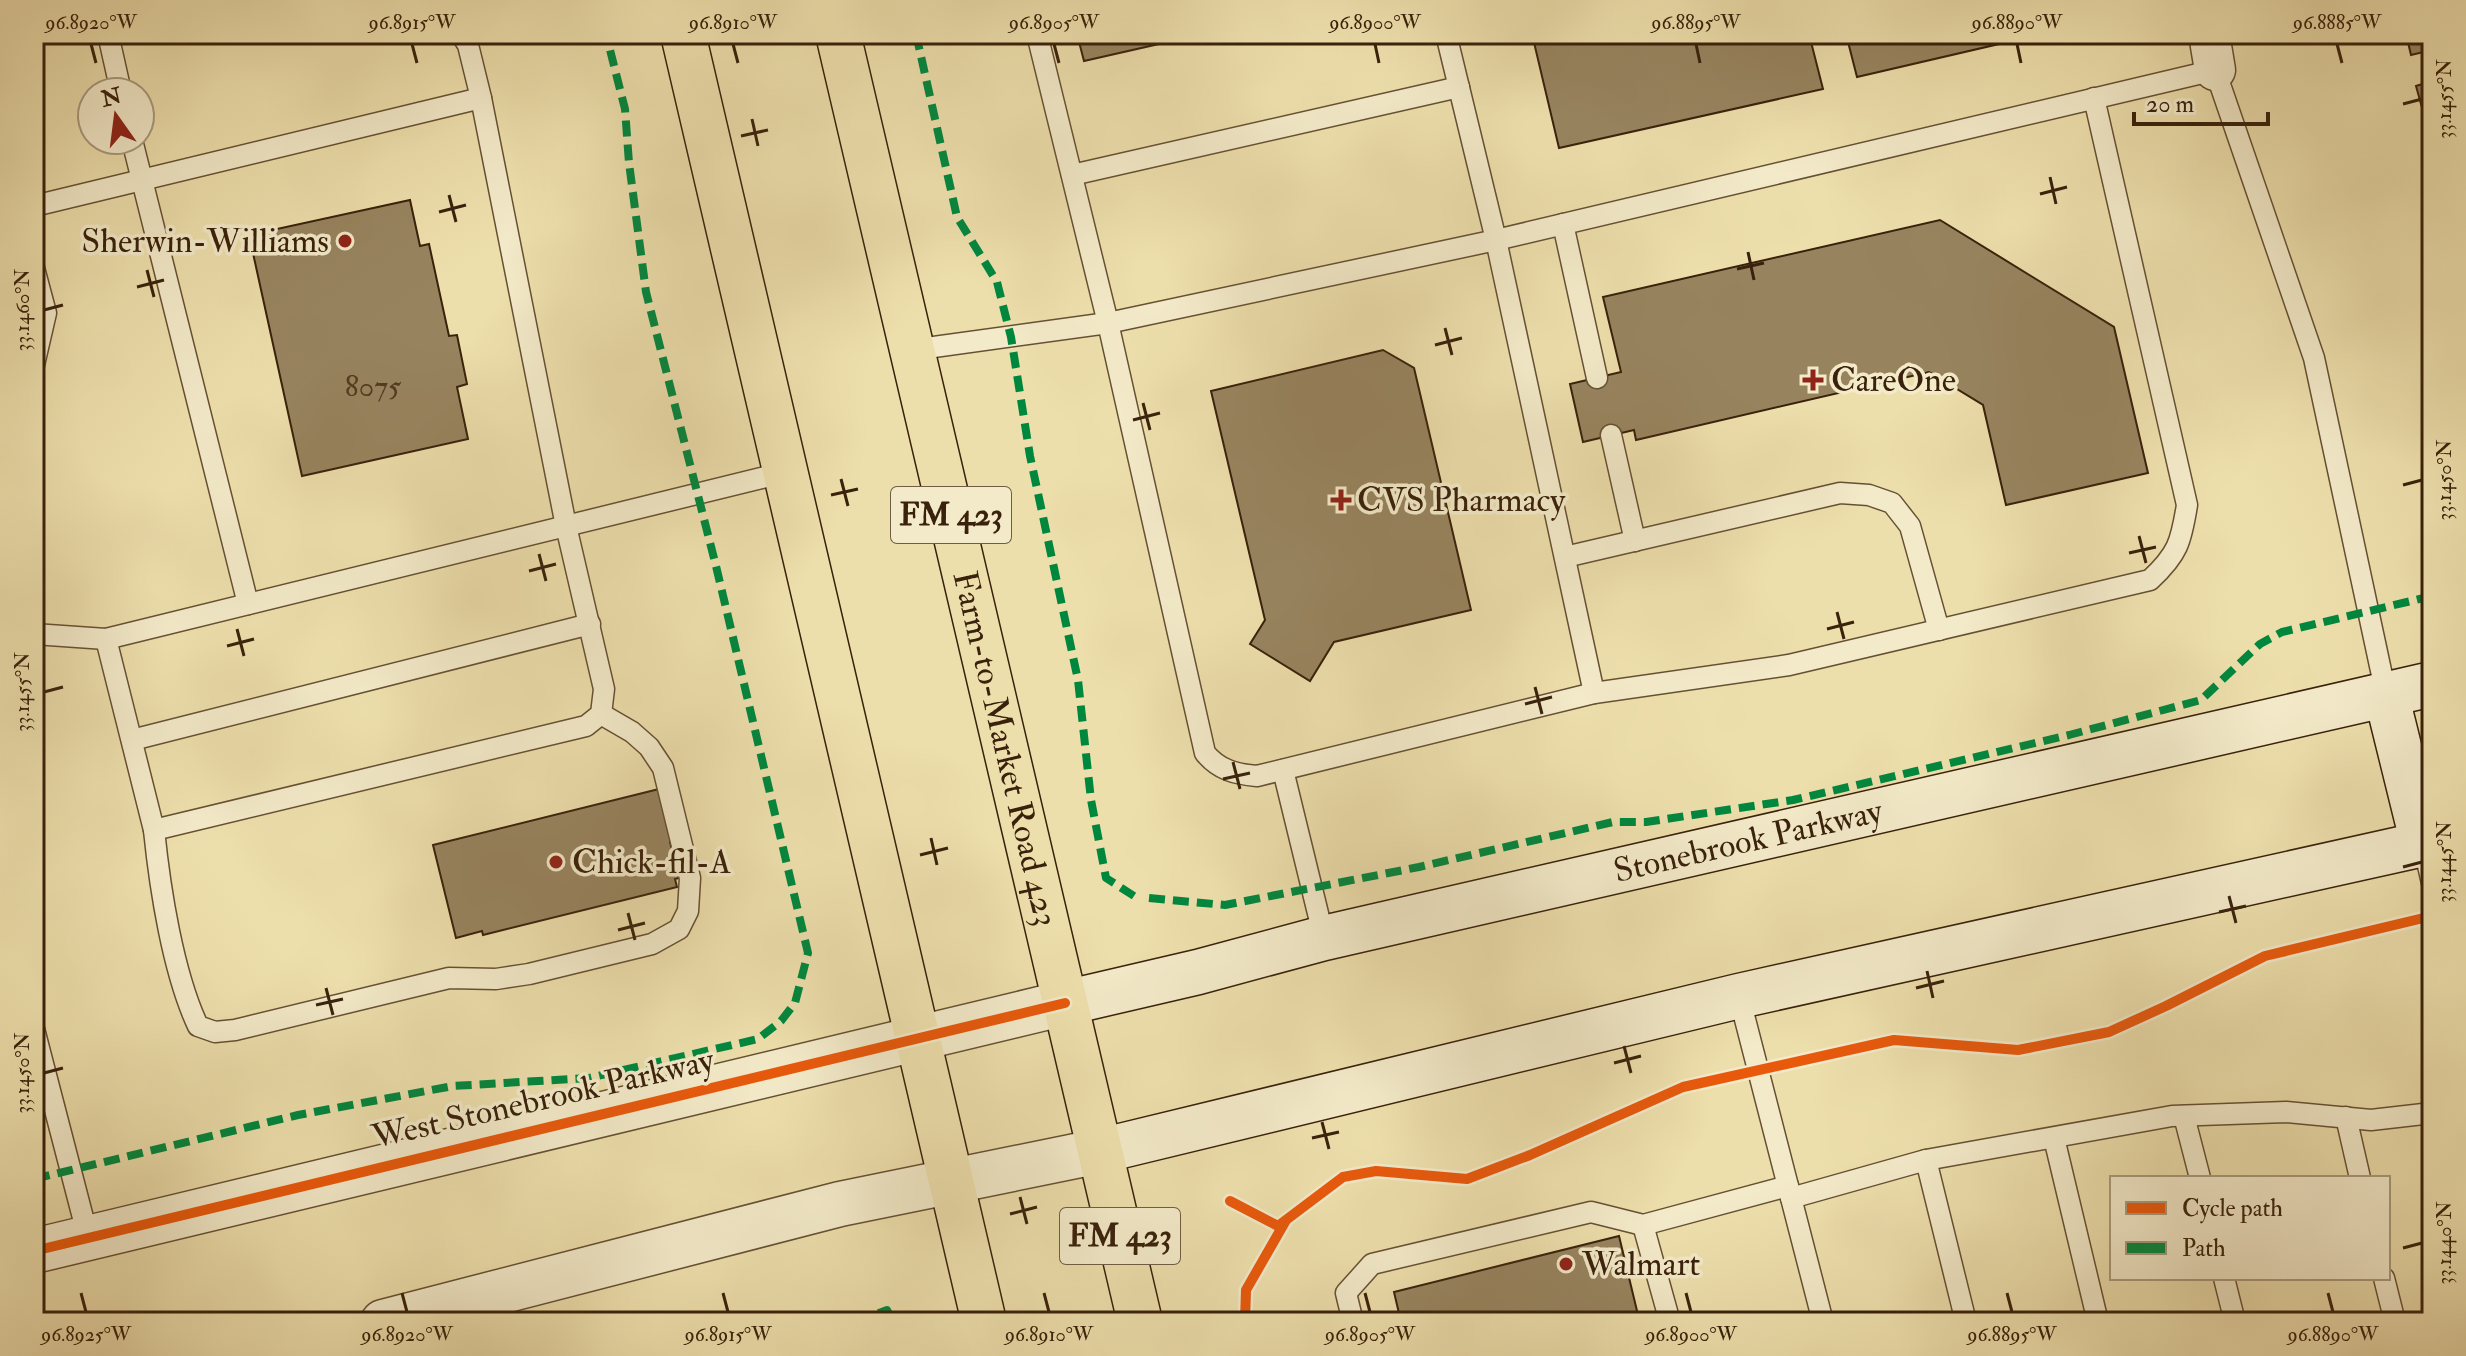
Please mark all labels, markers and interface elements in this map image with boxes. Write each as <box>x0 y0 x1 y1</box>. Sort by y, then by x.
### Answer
text: 96.8920°W <box>43 10 137 35</box>
text: 96.8915°W <box>366 10 456 35</box>
text: 96.8910°W <box>687 10 778 35</box>
text: 96.8905°W <box>1007 10 1100 35</box>
text: 96.8900°W <box>1327 10 1422 35</box>
text: 96.8895°W <box>1649 10 1741 35</box>
text: 96.8890°W <box>1970 10 2063 35</box>
text: 96.8885°W <box>2291 10 2382 35</box>
text: 33.1455°N <box>2432 59 2457 139</box>
north arrow <box>76 76 156 156</box>
scale bar <box>2134 76 2268 126</box>
text: N <box>97 82 125 114</box>
text: 20 m <box>2146 89 2195 120</box>
place label: Sherwin-Williams <box>81 220 329 263</box>
marker: Sherwin-Williams <box>336 232 354 250</box>
text: 33.1460°N <box>10 269 35 351</box>
place label: CareOne <box>1831 359 1956 402</box>
house number: 8075 <box>345 368 402 405</box>
marker: CareOne <box>1802 369 1824 391</box>
text: 33.1450°N <box>2432 439 2457 521</box>
place label: CVS Pharmacy <box>1357 479 1566 522</box>
road number: FM 423 <box>891 487 1011 543</box>
marker: CVS Pharmacy <box>1332 491 1350 509</box>
street label: Farm-to-Market Road 423 <box>943 567 1068 931</box>
text: 33.1455°N <box>10 652 35 732</box>
street label: Stonebrook Parkway <box>1609 789 1887 892</box>
text: 33.1445°N <box>2432 821 2457 903</box>
place label: Chick-fil-A <box>572 841 732 884</box>
marker: Chick-fil-A <box>547 853 565 871</box>
text: 33.1450°N <box>10 1032 35 1114</box>
street label: West Stonebrook Parkway <box>367 1038 719 1160</box>
legend <box>2110 1176 2390 1280</box>
text: Cycle path <box>2182 1193 2283 1224</box>
text: 33.1440°N <box>2432 1201 2457 1285</box>
road number: FM 423 <box>1060 1208 1180 1264</box>
text: Path <box>2182 1233 2226 1264</box>
place label: Walmart <box>1581 1243 1700 1286</box>
marker: Walmart <box>1557 1255 1575 1273</box>
text: 96.8925°W <box>39 1322 132 1347</box>
text: 96.8920°W <box>359 1322 453 1347</box>
text: 96.8915°W <box>682 1322 772 1347</box>
text: 96.8910°W <box>1003 1322 1094 1347</box>
text: 96.8905°W <box>1323 1322 1416 1347</box>
text: 96.8900°W <box>1643 1322 1738 1347</box>
text: 96.8895°W <box>1965 1322 2057 1347</box>
text: 96.8890°W <box>2286 1322 2379 1347</box>

